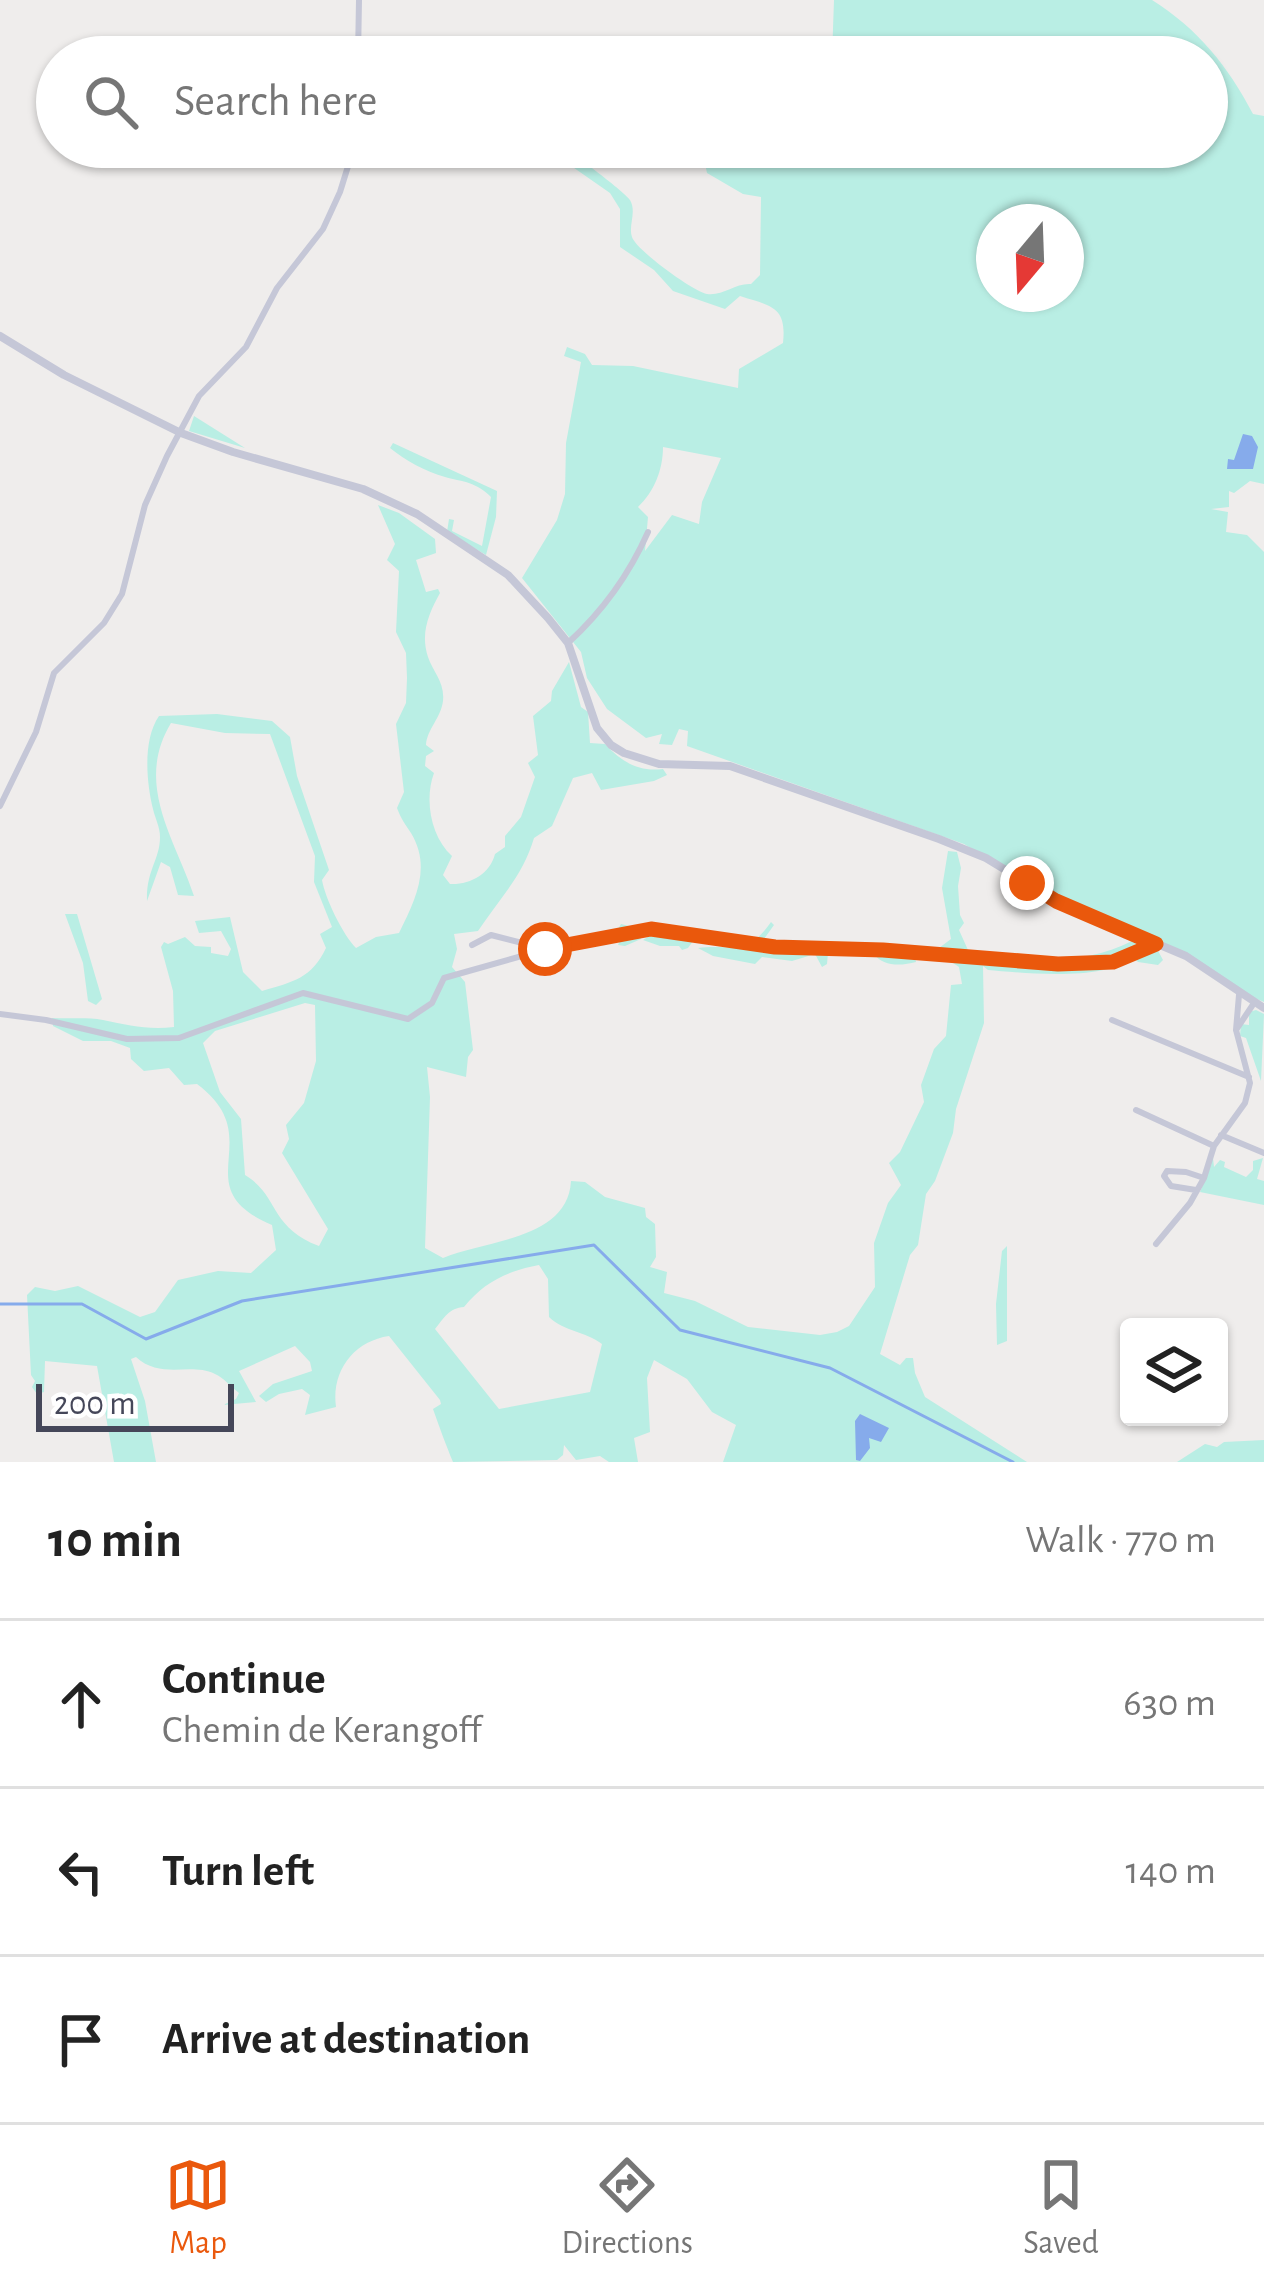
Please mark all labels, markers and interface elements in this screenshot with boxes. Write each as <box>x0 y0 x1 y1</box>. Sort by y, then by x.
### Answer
search box <box>36 36 1228 168</box>
icon: search <box>78 69 144 135</box>
text: Search here <box>174 79 377 124</box>
north arrow <box>976 204 1084 312</box>
route end <box>1000 856 1054 910</box>
route start <box>518 922 572 976</box>
map controls <box>1120 1318 1228 1426</box>
button: layers <box>1120 1318 1228 1426</box>
scale bar <box>36 1378 234 1431</box>
text: 200 m <box>54 1388 136 1421</box>
text: 10 min <box>48 1515 182 1566</box>
text: Walk · 770 m <box>1025 1521 1216 1560</box>
text: Continue <box>162 1657 326 1702</box>
icon: ahead <box>48 1671 114 1737</box>
text: 630 m <box>1123 1684 1216 1723</box>
text: Chemin de Kerangoff <box>162 1711 482 1750</box>
icon: left <box>48 1839 114 1905</box>
text: Turn left <box>162 1849 314 1894</box>
text: 140 m <box>1126 1852 1216 1891</box>
icon: arrive <box>48 2007 114 2073</box>
text: Arrive at destination <box>162 2017 530 2062</box>
tab: Map <box>165 2152 231 2264</box>
tab: Directions <box>561 2152 693 2264</box>
tab: Saved <box>1023 2152 1099 2264</box>

